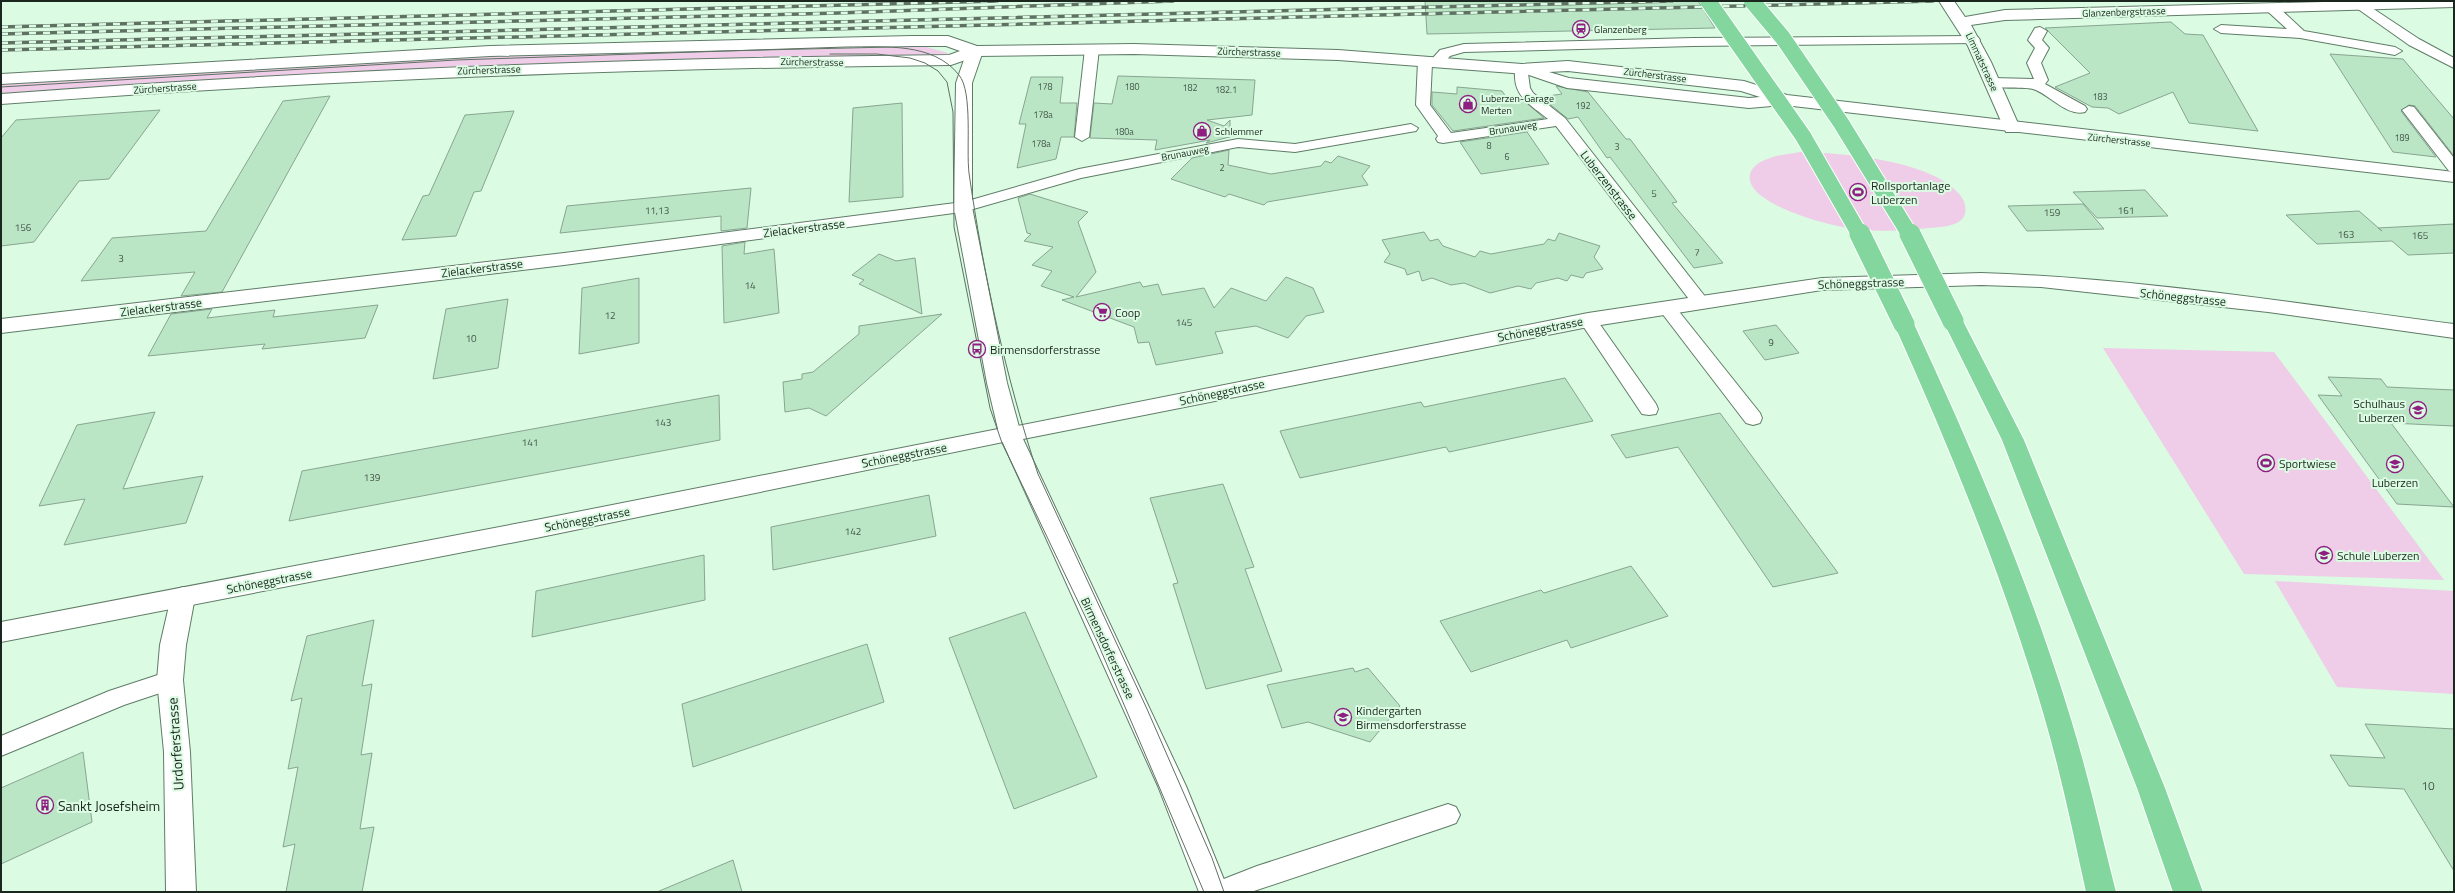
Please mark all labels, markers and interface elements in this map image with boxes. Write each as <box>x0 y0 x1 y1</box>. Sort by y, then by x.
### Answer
street label: Glanzenbergstrasse <box>2082 3 2166 21</box>
station icon: Glanzenberg <box>1571 19 1591 39</box>
place label: Glanzenberg <box>1594 22 1647 37</box>
street label: Limmatstrasse <box>1962 30 2002 94</box>
street label: Zürcherstrasse <box>1217 43 1281 61</box>
street label: Zürcherstrasse <box>780 54 844 70</box>
street label: Zürcherstrasse <box>457 61 521 79</box>
street label: Zürcherstrasse <box>1623 64 1687 86</box>
street label: Zürcherstrasse <box>133 78 197 98</box>
house number: 178 <box>1037 80 1053 93</box>
house number: 180 <box>1124 80 1140 93</box>
house number: 182 <box>1182 81 1198 94</box>
house number: 182.1 <box>1215 83 1237 96</box>
house number: 183 <box>2092 90 2108 103</box>
place label: Luberzen-Garage Merten <box>1481 91 1554 118</box>
shop icon: Luberzen-Garage Merten <box>1458 94 1478 114</box>
house number: 192 <box>1575 99 1591 112</box>
house number: 178a <box>1033 108 1053 121</box>
street label: Brunauweg <box>1488 117 1538 139</box>
shop icon: Schlemmer <box>1192 121 1212 141</box>
place label: Schlemmer <box>1215 124 1263 139</box>
house number: 180a <box>1114 125 1134 138</box>
street label: Zürcherstrasse <box>2087 129 2151 151</box>
house number: 189 <box>2394 131 2410 144</box>
house number: 178a <box>1031 137 1051 150</box>
house number: 8 <box>1486 139 1492 152</box>
house number: 3 <box>1614 140 1620 153</box>
street label: Brunauweg <box>1160 141 1210 165</box>
street label: Luberzenstrasse <box>1576 146 1642 224</box>
house number: 6 <box>1504 150 1510 163</box>
house number: 2 <box>1219 161 1225 174</box>
place label: Rollsportanlage Luberzen <box>1871 176 1950 209</box>
sports icon: Rollsportanlage Luberzen <box>1848 182 1868 202</box>
house number: 5 <box>1651 186 1657 201</box>
house number: 11,13 <box>645 203 669 218</box>
house number: 161 <box>2118 203 2134 218</box>
house number: 159 <box>2044 205 2061 220</box>
street label: Zielackerstrasse <box>762 214 846 242</box>
house number: 156 <box>15 220 32 235</box>
house number: 163 <box>2338 227 2354 242</box>
house number: 165 <box>2412 228 2429 243</box>
house number: 7 <box>1694 245 1700 260</box>
house number: 3 <box>118 251 124 266</box>
street label: Zielackerstrasse <box>440 254 524 282</box>
street label: Schöneggstrasse <box>1817 272 1905 294</box>
house number: 14 <box>744 278 756 293</box>
street label: Schöneggstrasse <box>2139 283 2227 311</box>
street label: Zielackerstrasse <box>119 293 203 321</box>
supermarket icon: Coop <box>1092 302 1112 322</box>
place label: Coop <box>1115 303 1140 322</box>
house number: 12 <box>604 308 616 323</box>
street label: Schöneggstrasse <box>1496 311 1584 347</box>
house number: 145 <box>1176 315 1193 330</box>
house number: 10 <box>465 331 477 346</box>
house number: 9 <box>1768 335 1774 350</box>
bus stop icon: Birmensdorferstrasse <box>967 339 987 359</box>
place label: Birmensdorferstrasse <box>990 340 1100 359</box>
street label: Schöneggstrasse <box>1178 374 1266 410</box>
place label: Schulhaus Luberzen <box>2353 394 2405 427</box>
school or university icon: Schulhaus Luberzen <box>2408 400 2428 420</box>
house number: 143 <box>655 415 671 430</box>
house number: 141 <box>522 435 538 450</box>
street label: Schöneggstrasse <box>860 437 948 473</box>
sports icon: Sportwiese <box>2256 453 2276 473</box>
place label: Sportwiese <box>2279 454 2336 473</box>
school or university icon: Luberzen <box>2385 454 2405 474</box>
house number: 139 <box>364 470 381 485</box>
place label: Luberzen <box>2372 473 2418 492</box>
street label: Schöneggstrasse <box>543 501 631 537</box>
house number: 142 <box>845 524 861 539</box>
school or university icon: Schule Luberzen <box>2314 545 2334 565</box>
place label: Schule Luberzen <box>2337 546 2420 565</box>
street label: Schöneggstrasse <box>225 563 313 599</box>
street label: Birmensdorferstrasse <box>1076 594 1140 702</box>
street label: Urdorferstrasse <box>161 697 189 791</box>
place label: Kindergarten Birmensdorferstrasse <box>1356 701 1466 734</box>
school or university icon: Kindergarten Birmensdorferstrasse <box>1333 707 1353 727</box>
house number: 10 <box>2421 776 2435 795</box>
building icon: Sankt Josefsheim <box>35 795 55 815</box>
place label: Sankt Josefsheim <box>58 795 160 816</box>

